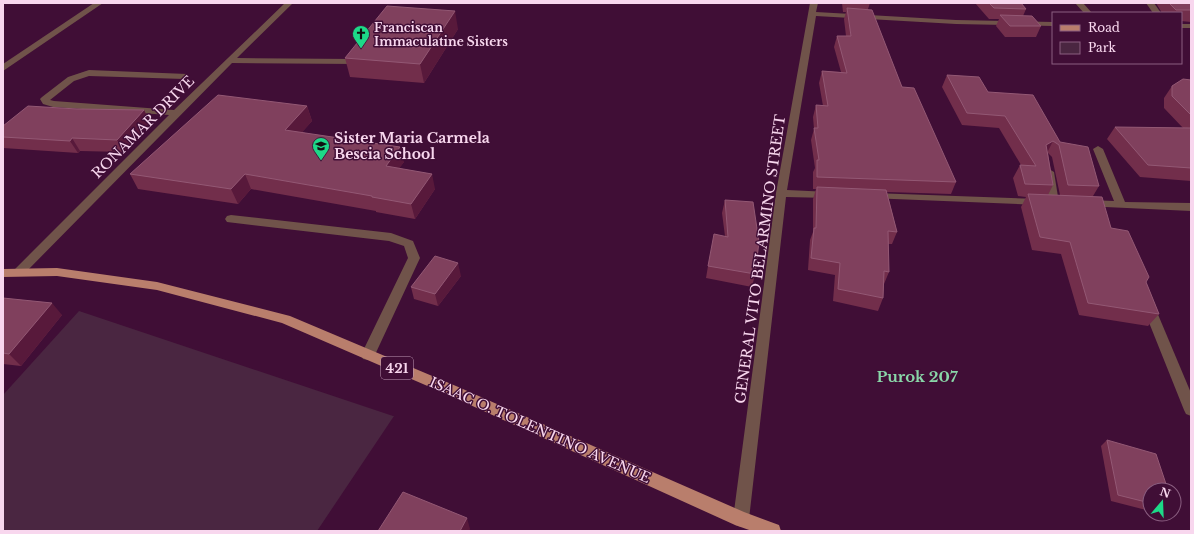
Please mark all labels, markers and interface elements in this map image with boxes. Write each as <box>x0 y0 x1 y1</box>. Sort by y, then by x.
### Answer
legend <box>1052 12 1182 64</box>
place label: Franciscan Immaculatine Sisters <box>374 20 508 49</box>
text: Road <box>1088 20 1120 35</box>
church icon: Franciscan Immaculatine Sisters <box>351 24 371 49</box>
text: Park <box>1088 40 1116 55</box>
street label: RONAMAR DRIVE <box>88 72 198 182</box>
street label: GENERAL VITO BELARMINO STREET <box>731 113 789 405</box>
place label: Sister Maria Carmela Bescia School <box>334 129 490 163</box>
school or university icon: Sister Maria Carmela Bescia School <box>311 136 331 161</box>
road number: 421 <box>381 357 413 379</box>
district label: Purok 207 <box>876 367 958 386</box>
street label: ISAAC O. TOLENTINO AVENUE <box>427 373 653 487</box>
north arrow <box>1142 482 1182 522</box>
text: N <box>1158 484 1173 501</box>

